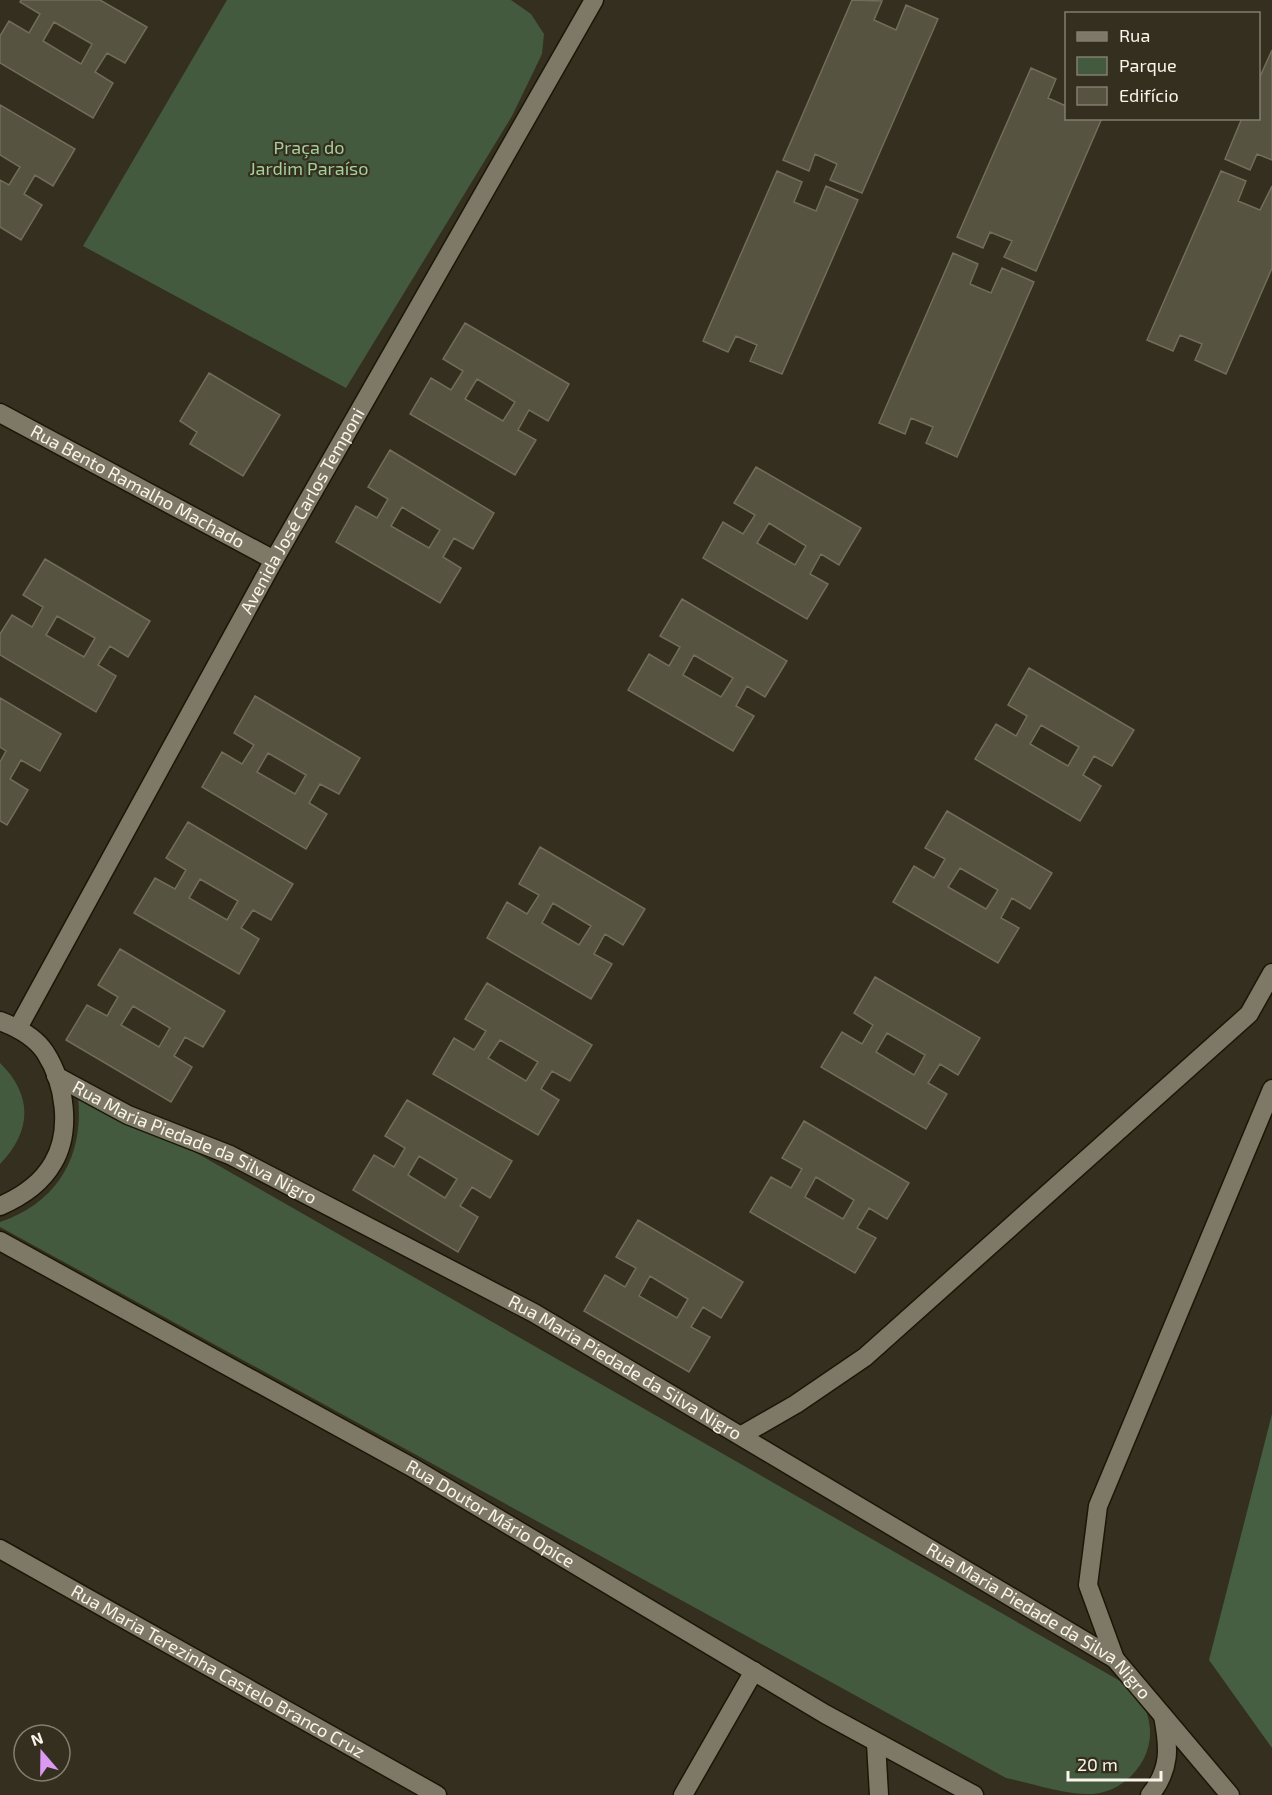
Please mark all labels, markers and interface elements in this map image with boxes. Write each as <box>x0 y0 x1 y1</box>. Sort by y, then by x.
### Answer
legend <box>1065 12 1260 120</box>
text: Rua <box>1119 24 1150 46</box>
text: Parque <box>1119 54 1177 76</box>
text: Edifício <box>1119 84 1179 106</box>
park label: Praça do Jardim Paraíso <box>250 136 368 179</box>
street label: Avenida José Carlos Temponi <box>235 404 369 617</box>
street label: Rua Bento Ramalho Machado <box>27 419 249 552</box>
street label: Rua Maria Piedade da Silva Nigro <box>69 1075 321 1208</box>
street label: Rua Maria Piedade da Silva Nigro <box>505 1290 746 1444</box>
street label: Rua Doutor Mário Opice <box>402 1454 579 1572</box>
street label: Rua Maria Piedade da Silva Nigro <box>923 1537 1156 1703</box>
street label: Rua Maria Terezinha Castelo Branco Cruz <box>68 1579 369 1762</box>
north arrow <box>12 1723 72 1783</box>
text: N <box>28 1728 45 1749</box>
scale bar <box>1068 1744 1161 1782</box>
text: 20 m <box>1077 1753 1118 1775</box>

